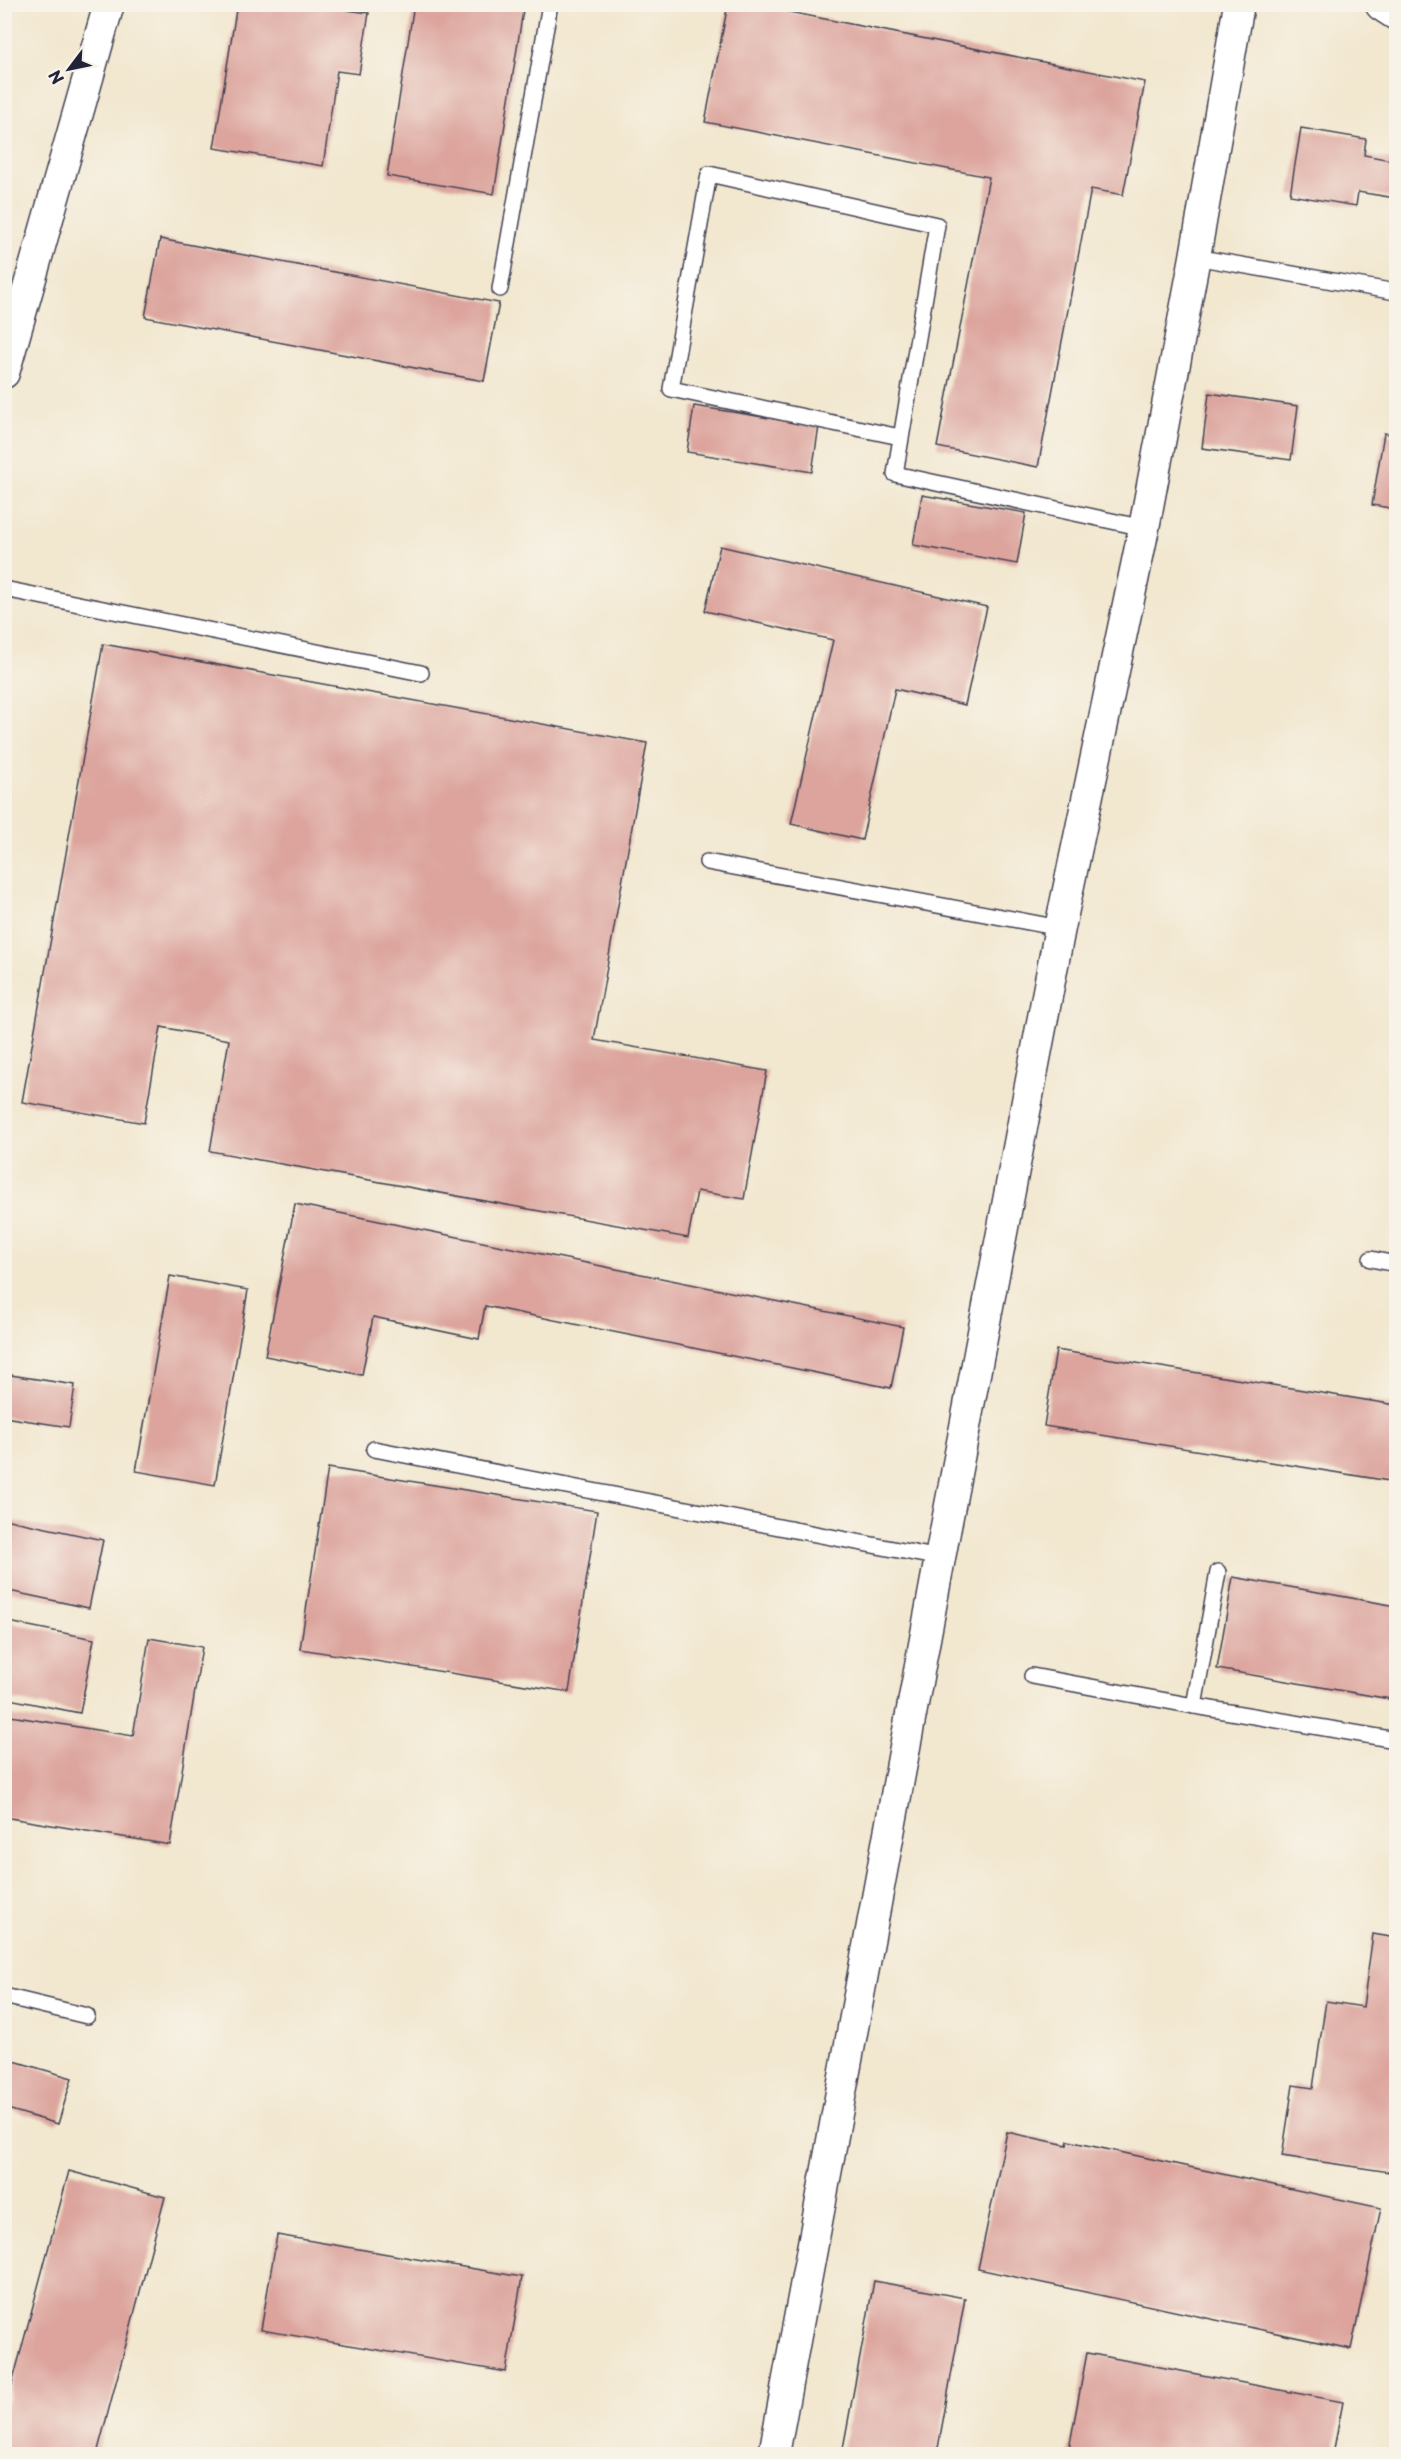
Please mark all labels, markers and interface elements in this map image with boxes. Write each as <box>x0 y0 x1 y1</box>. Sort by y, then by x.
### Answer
north arrow <box>39 39 99 99</box>
text: N <box>42 66 69 89</box>

